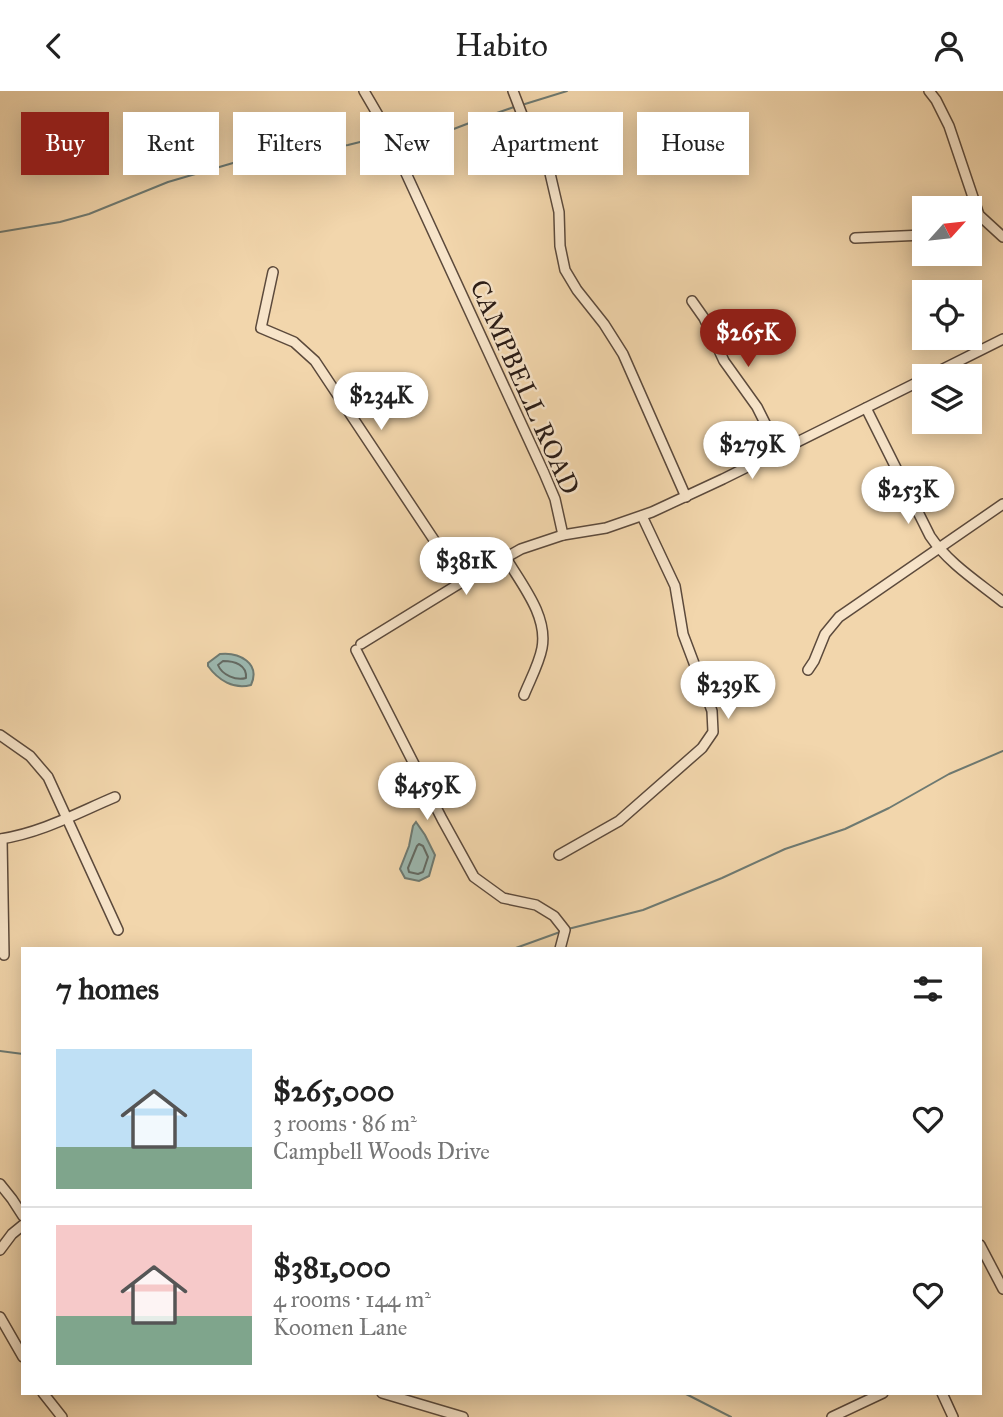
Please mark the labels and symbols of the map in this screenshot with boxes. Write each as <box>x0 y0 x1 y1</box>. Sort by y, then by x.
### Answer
north arrow <box>912 196 982 266</box>
street label: CAMPBELL ROAD <box>463 275 587 499</box>
pin: $265K <box>699 309 797 369</box>
pin: $234K <box>332 373 430 432</box>
pin: $279K <box>703 421 801 481</box>
pin: $253K <box>859 467 957 526</box>
pin: $381K <box>417 538 515 597</box>
pin: $239K <box>679 661 777 721</box>
pin: $459K <box>378 763 476 822</box>

